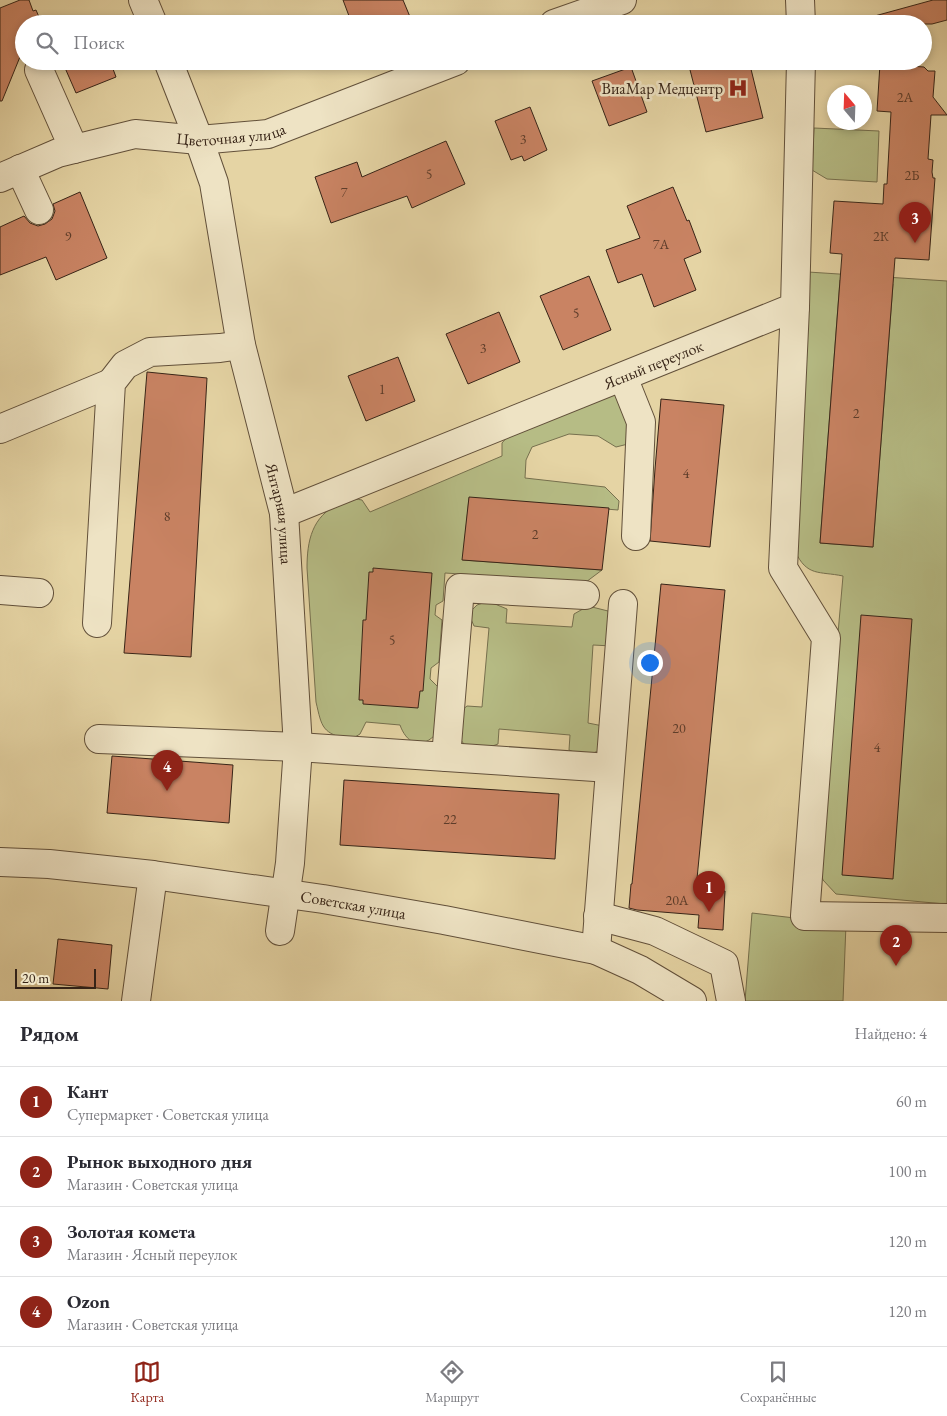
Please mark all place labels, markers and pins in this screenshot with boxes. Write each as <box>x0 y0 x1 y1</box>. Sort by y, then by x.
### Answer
hospital icon: ВиаМар Медцентр <box>727 77 749 99</box>
place label: ВиаМар Медцентр <box>602 78 723 99</box>
pin: 3 <box>899 202 931 243</box>
pin: 4 <box>151 750 183 791</box>
pin: 1 <box>693 871 725 912</box>
pin: 2 <box>880 925 912 966</box>

